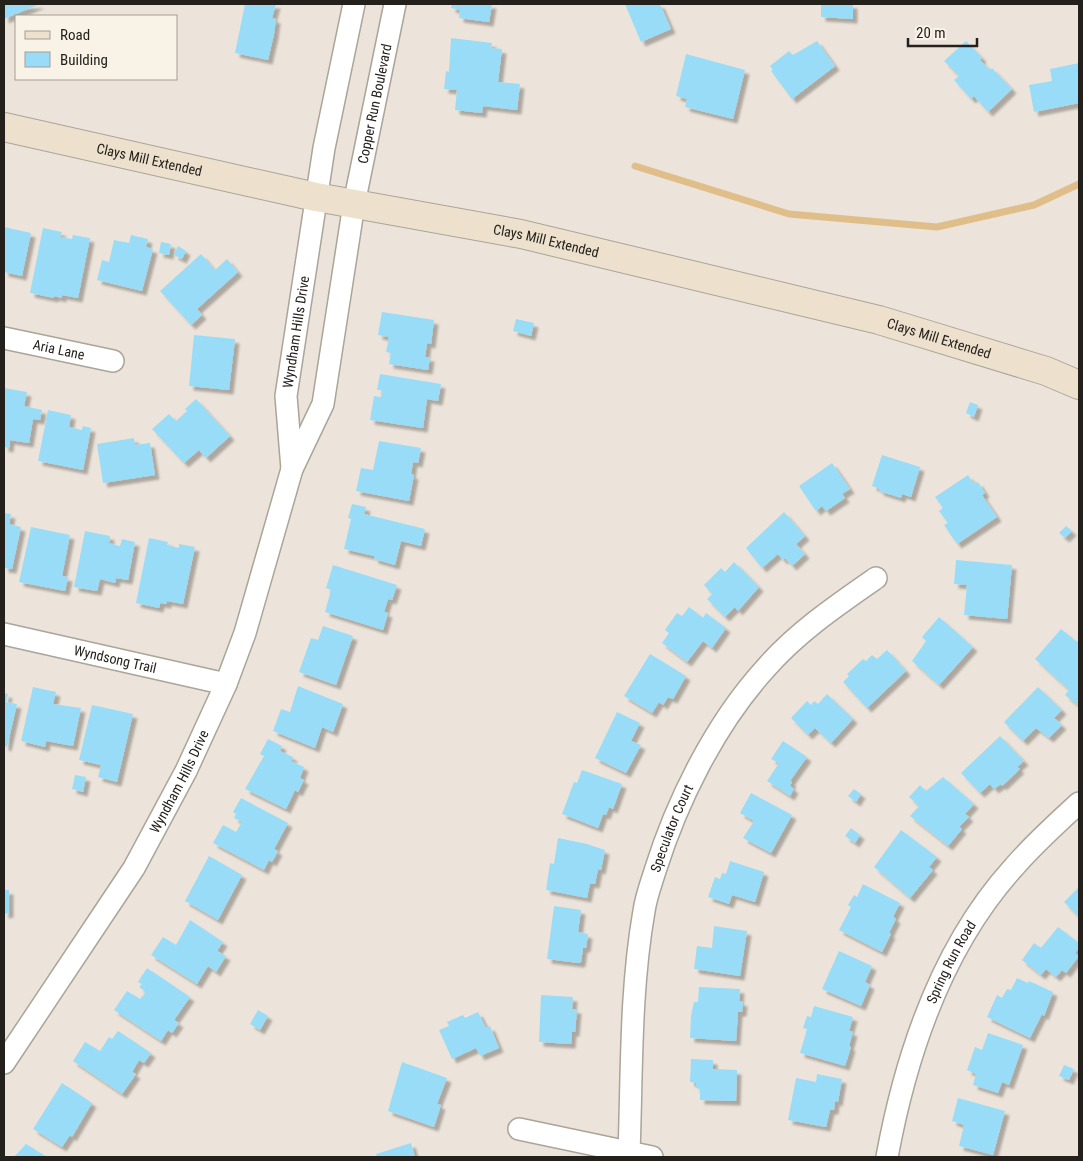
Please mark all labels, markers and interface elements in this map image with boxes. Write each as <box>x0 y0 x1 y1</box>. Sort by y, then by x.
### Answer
legend <box>15 15 178 80</box>
scale bar <box>908 15 977 47</box>
text: 20 m <box>916 24 946 42</box>
text: Road <box>60 26 90 44</box>
street label: Copper Run Boulevard <box>354 42 395 165</box>
text: Building <box>60 51 108 69</box>
street label: Clays Mill Extended <box>95 140 204 179</box>
street label: Clays Mill Extended <box>492 221 600 260</box>
street label: Wyndham Hills Drive <box>279 274 312 389</box>
street label: Clays Mill Extended <box>885 315 993 362</box>
street label: Aria Lane <box>32 336 86 363</box>
street label: Wyndsong Trail <box>72 642 158 676</box>
street label: Wyndham Hills Drive <box>146 727 212 836</box>
street label: Speculator Court <box>647 782 696 874</box>
street label: Spring Run Road <box>923 918 979 1006</box>

